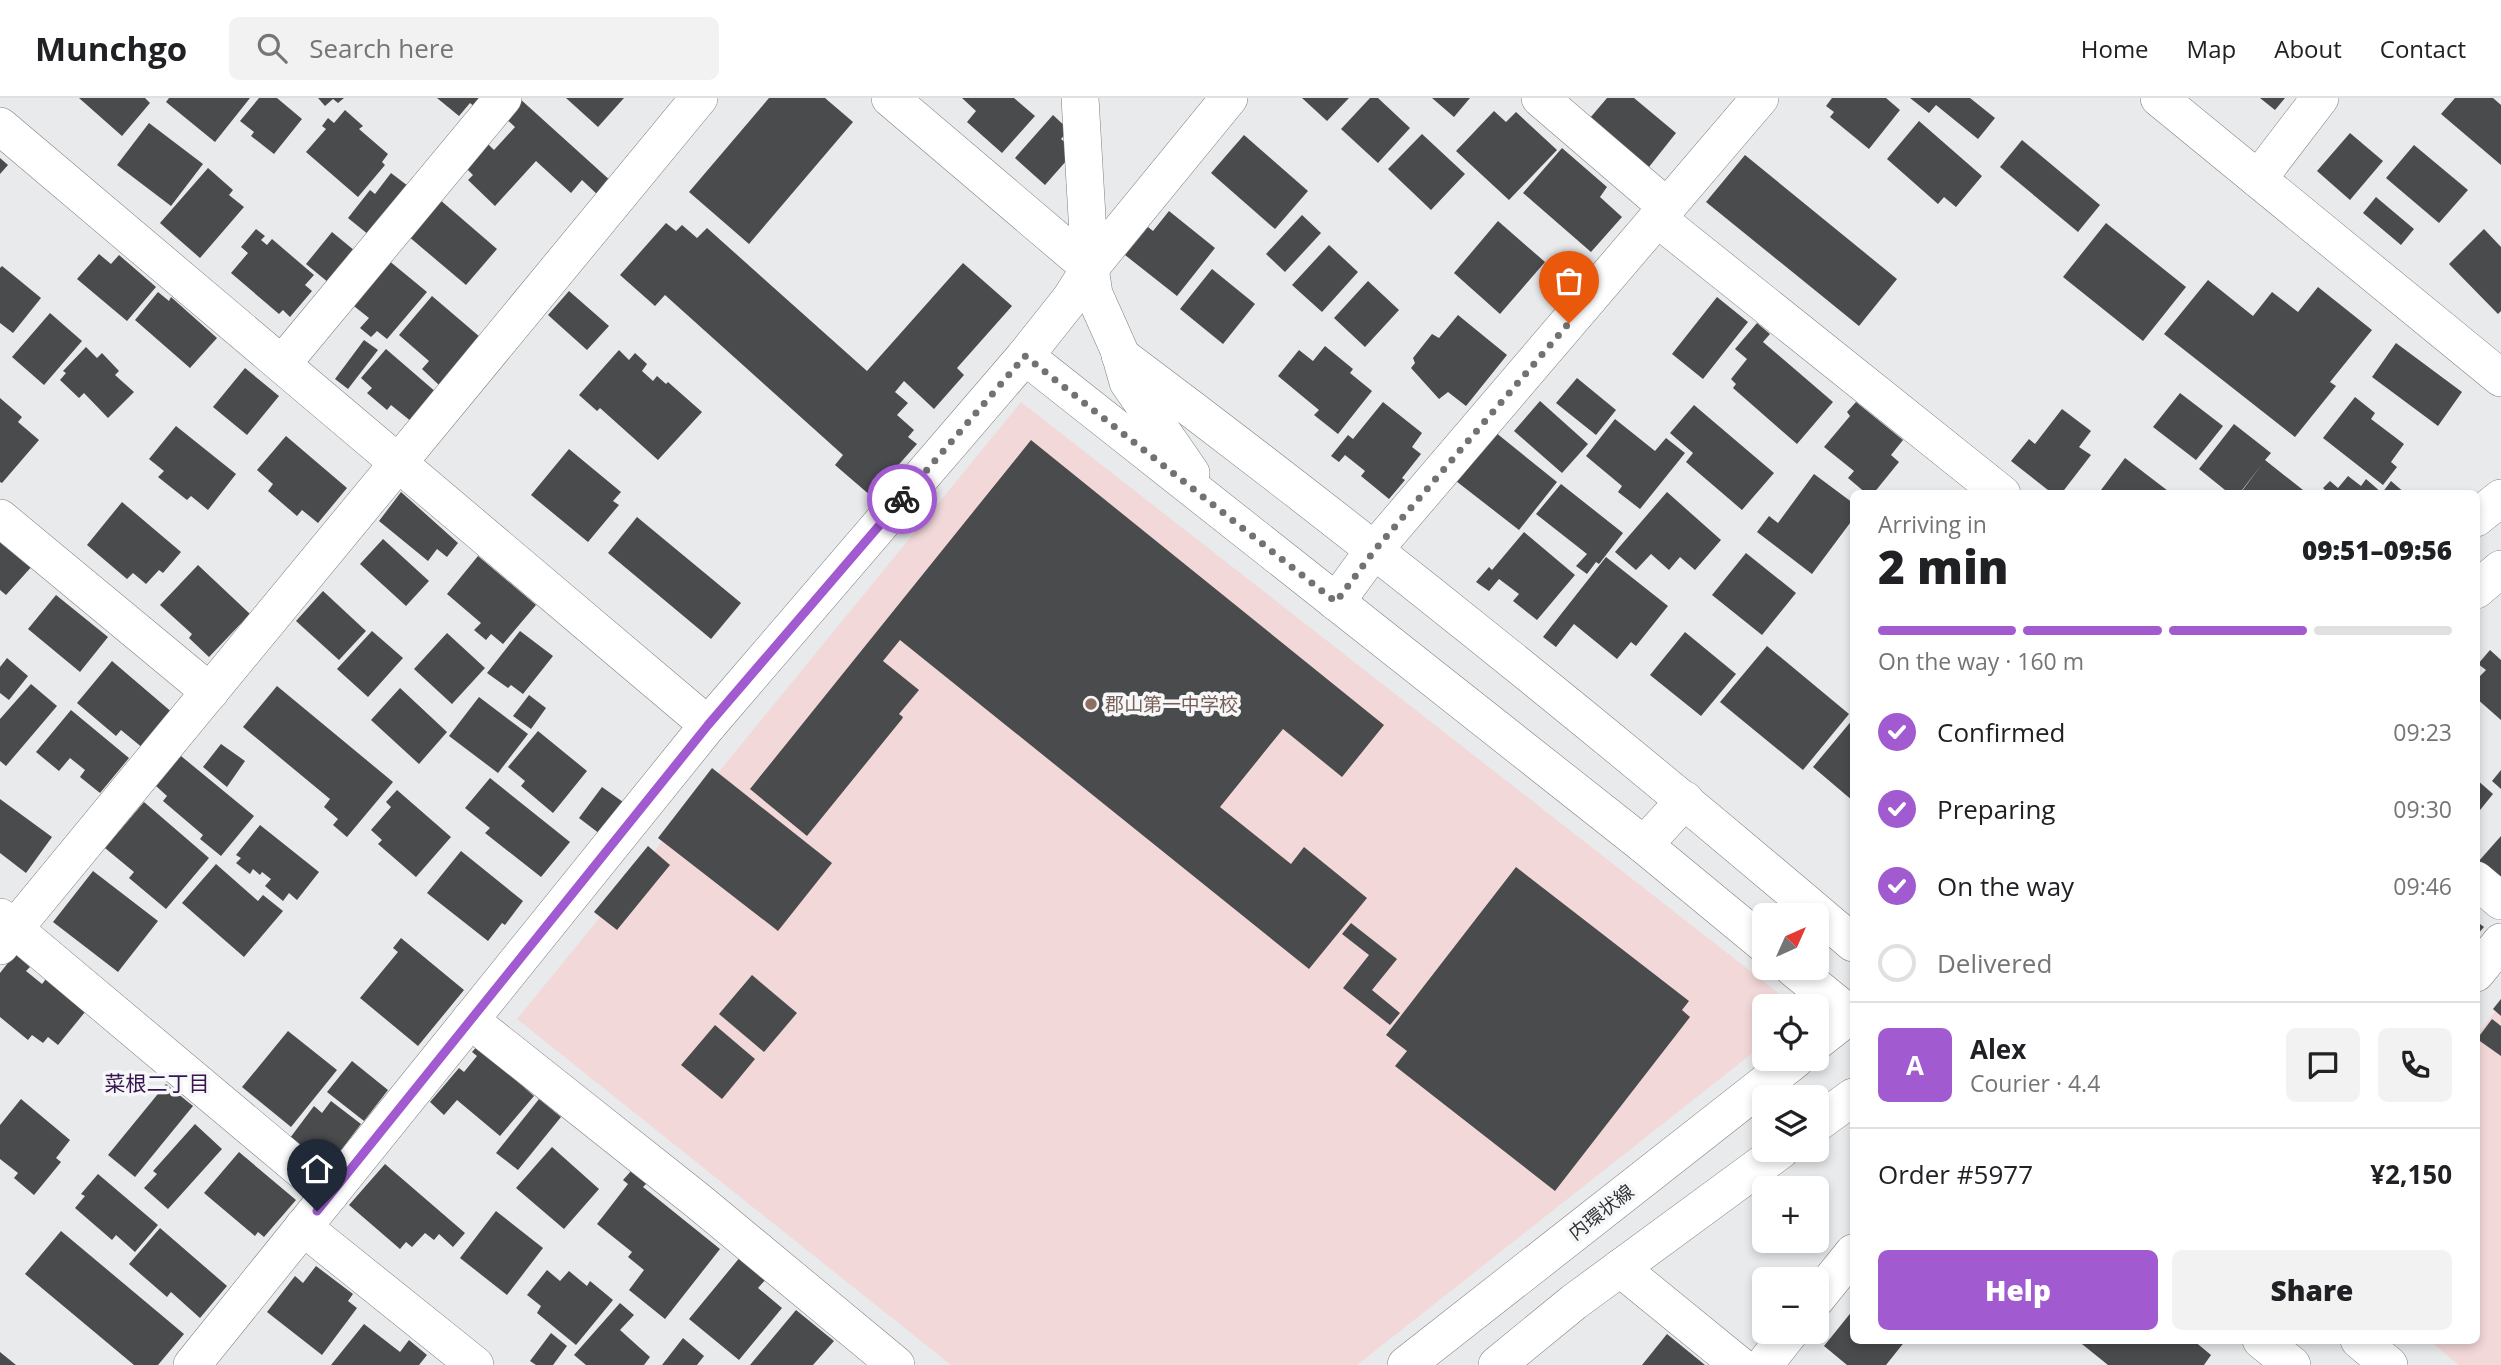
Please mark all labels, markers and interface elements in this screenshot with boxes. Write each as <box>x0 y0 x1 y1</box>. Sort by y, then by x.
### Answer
search box <box>229 17 719 80</box>
text: Munchgo <box>35 26 187 71</box>
icon: search <box>253 29 291 67</box>
text: Search here <box>309 30 454 66</box>
text: Home <box>2081 32 2149 65</box>
text: Map <box>2187 32 2236 65</box>
text: About <box>2274 32 2342 65</box>
text: Contact <box>2380 32 2466 65</box>
pin <box>1539 251 1599 323</box>
icon: bag <box>1550 262 1588 300</box>
courier <box>867 464 937 534</box>
icon: bike <box>883 480 921 518</box>
text: Arriving in <box>1878 508 1987 540</box>
text: 09:51–09:56 <box>2302 532 2452 568</box>
text: 2 min <box>1878 535 2009 597</box>
text: On the way · 160 m <box>1878 645 2084 677</box>
place label: 郡山第一中学校 <box>1105 691 1238 717</box>
marker: 郡山第一中学校 <box>1083 696 1099 712</box>
icon: check <box>1878 713 1916 751</box>
text: Confirmed <box>1937 714 2065 750</box>
text: 09:23 <box>2393 716 2452 748</box>
icon: check <box>1878 790 1916 828</box>
text: Preparing <box>1937 791 2055 827</box>
text: 09:30 <box>2393 793 2452 825</box>
icon: check <box>1878 867 1916 905</box>
text: On the way <box>1937 868 2074 904</box>
text: 09:46 <box>2393 870 2452 902</box>
north arrow <box>1752 903 1829 980</box>
map controls <box>1752 903 1829 1344</box>
text: Delivered <box>1937 945 2052 981</box>
button: locate <box>1752 994 1829 1071</box>
button: chat <box>2286 1028 2360 1102</box>
button: phone <box>2378 1028 2452 1102</box>
text: Alex <box>1970 1031 2026 1067</box>
text: A <box>1906 1047 1924 1083</box>
text: Courier · 4.4 <box>1970 1067 2100 1099</box>
district label: 菜根二丁目 <box>105 1069 210 1097</box>
button: layers <box>1752 1085 1829 1162</box>
pin <box>287 1139 347 1211</box>
icon: home <box>298 1150 336 1188</box>
text: Order #5977 <box>1878 1156 2033 1192</box>
text: ¥2,150 <box>2370 1156 2452 1192</box>
button: + <box>1752 1176 1829 1253</box>
street label: 内環状線 <box>1563 1178 1639 1246</box>
button: Help <box>1878 1250 2158 1330</box>
button: Share <box>2172 1250 2452 1330</box>
button: − <box>1752 1267 1829 1344</box>

